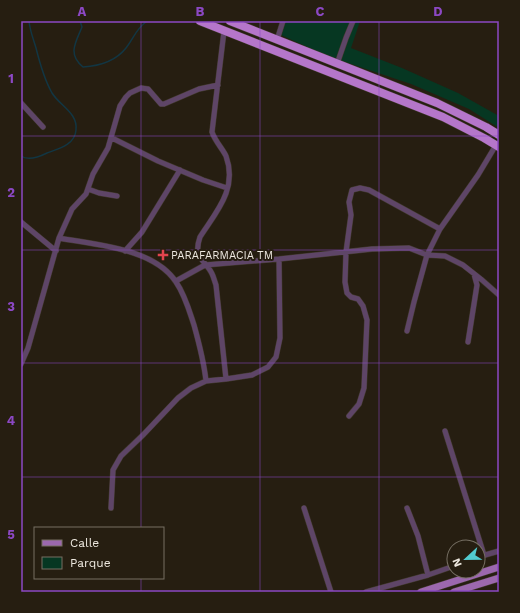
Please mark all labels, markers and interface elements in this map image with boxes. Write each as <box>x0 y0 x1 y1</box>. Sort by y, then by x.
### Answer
text: A <box>78 4 87 19</box>
text: B <box>196 4 205 19</box>
text: C <box>316 4 325 19</box>
text: D <box>433 4 443 19</box>
text: 1 <box>8 71 14 86</box>
text: 2 <box>7 185 15 200</box>
place label: PARAFARMACIA TM <box>171 249 273 262</box>
marker: PARAFARMACIA TM <box>158 250 168 260</box>
text: 3 <box>7 299 15 314</box>
text: 4 <box>7 413 16 428</box>
text: 5 <box>7 527 15 542</box>
legend <box>34 527 164 579</box>
text: Calle <box>70 536 99 550</box>
north arrow <box>446 539 486 579</box>
text: Parque <box>70 556 111 570</box>
text: N <box>450 556 465 569</box>

